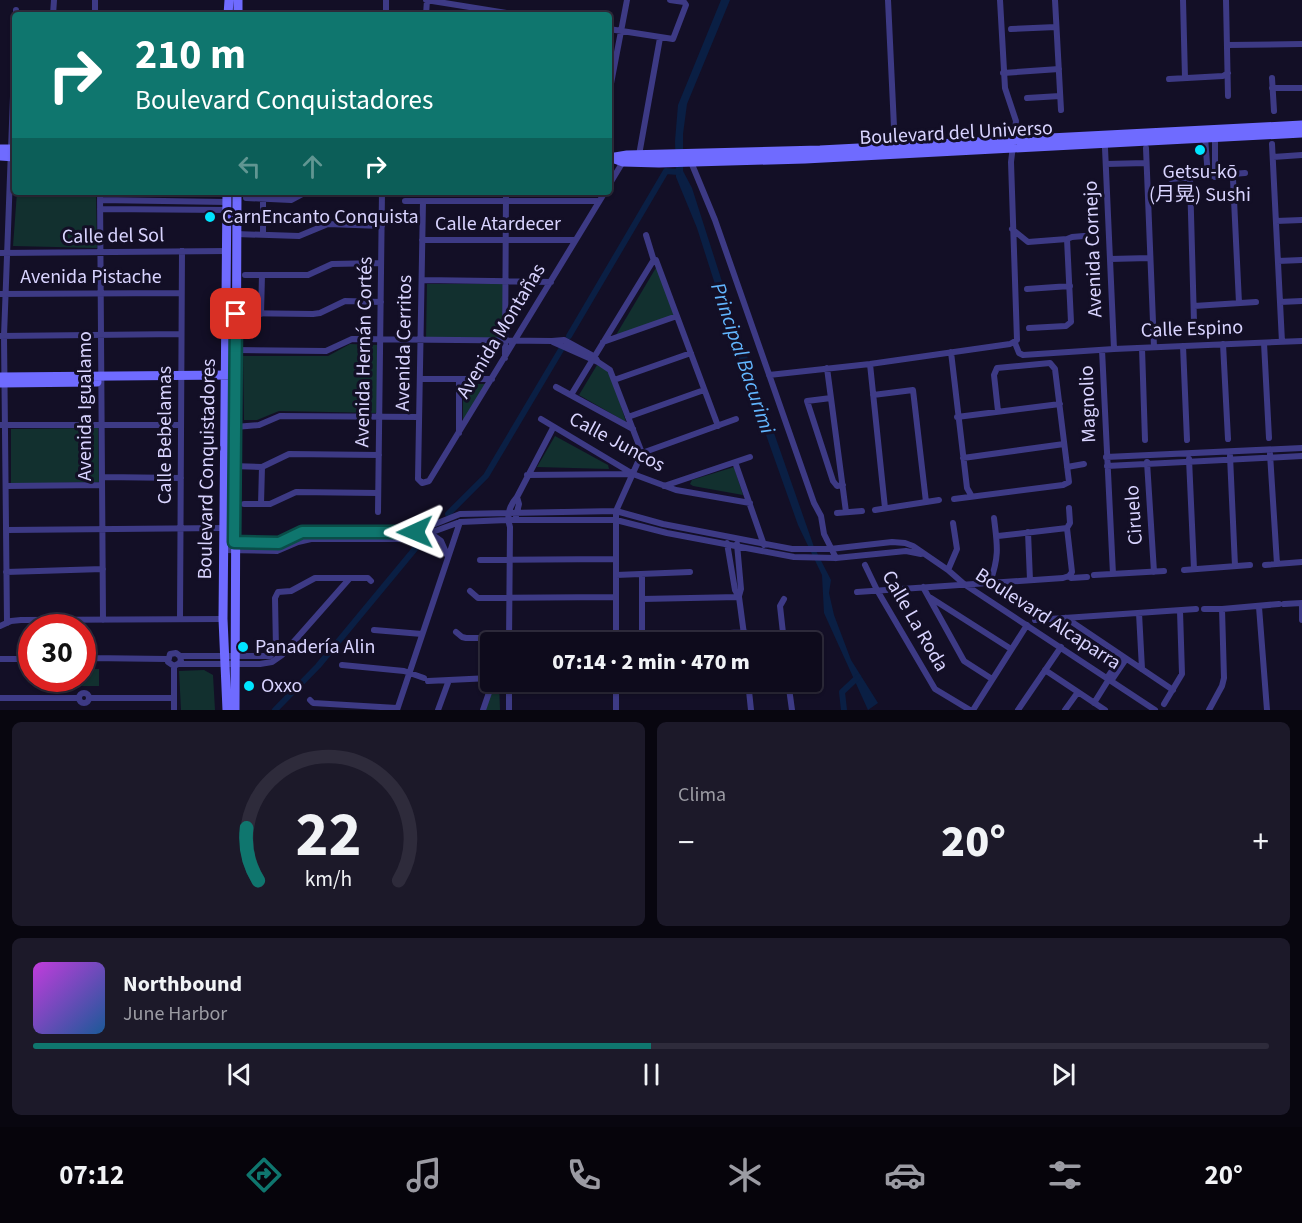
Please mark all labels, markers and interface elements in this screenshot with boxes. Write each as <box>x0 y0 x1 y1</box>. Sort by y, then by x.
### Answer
text: 210 m <box>135 25 246 85</box>
icon: right <box>36 36 114 114</box>
text: Boulevard Conquistadores <box>135 81 433 120</box>
street label: Boulevard del Universo <box>859 114 1053 152</box>
marker: Getsu-kо̄ (月晃) Sushi <box>1193 143 1207 157</box>
icon: left <box>233 150 266 183</box>
icon: ahead <box>296 150 329 183</box>
icon: right <box>359 150 392 183</box>
place label: Getsu-kо̄ (月晃) Sushi <box>1149 158 1251 209</box>
street label: Avenida Cornejo <box>1077 180 1109 318</box>
place label: CarnEncanto Conquista <box>222 203 419 231</box>
marker: CarnEncanto Conquista <box>203 210 217 224</box>
street label: Calle Atardecer <box>435 210 561 238</box>
street label: Calle del Sol <box>62 221 164 251</box>
street label: Avenida Hernán Cortés <box>348 256 380 448</box>
street label: Avenida Montañas <box>450 258 552 404</box>
street label: Avenida Pistache <box>20 263 162 291</box>
street label: Avenida Cerritos <box>389 274 419 412</box>
water label: Principal Bacurimi <box>703 278 783 439</box>
pin <box>210 288 261 339</box>
icon: arrive <box>219 297 252 330</box>
street label: Calle Espino <box>1140 313 1244 345</box>
street label: Avenida Igualamo <box>71 331 99 481</box>
street label: Boulevard Conquistadores <box>191 358 223 580</box>
street label: Magnolio <box>1073 365 1103 443</box>
street label: Calle Bebelamas <box>151 366 179 504</box>
street label: Calle Juncos <box>564 405 670 479</box>
street label: Ciruelo <box>1118 484 1150 546</box>
position arrow <box>383 500 447 564</box>
street label: Boulevard Alcaparra <box>970 561 1126 677</box>
street label: Calle La Roda <box>875 565 955 677</box>
speed limit sign: 30 <box>18 614 96 692</box>
place label: Panadería Alin <box>255 633 375 661</box>
marker: Panadería Alin <box>236 640 250 654</box>
text: 07:14 · 2 min · 470 m <box>552 646 750 678</box>
place label: Oxxo <box>261 672 302 700</box>
marker: Oxxo <box>242 679 256 693</box>
text: Clima <box>678 781 726 809</box>
text: 22 <box>296 791 361 880</box>
text: 20° <box>941 810 1006 874</box>
text: − <box>678 819 694 866</box>
text: + <box>1253 819 1269 866</box>
text: km/h <box>305 864 352 895</box>
text: Northbound <box>123 968 242 1000</box>
text: June Harbor <box>123 1000 227 1028</box>
icon: previous <box>223 1058 256 1091</box>
icon: pause <box>635 1058 668 1091</box>
icon: next <box>1047 1058 1080 1091</box>
icon: directions <box>243 1154 285 1196</box>
icon: music <box>403 1154 445 1196</box>
icon: phone <box>563 1154 605 1196</box>
icon: climate <box>724 1154 766 1196</box>
icon: car <box>884 1154 926 1196</box>
icon: filters <box>1044 1154 1086 1196</box>
text: 07:12 <box>59 1156 124 1195</box>
text: 20° <box>1204 1156 1243 1195</box>

